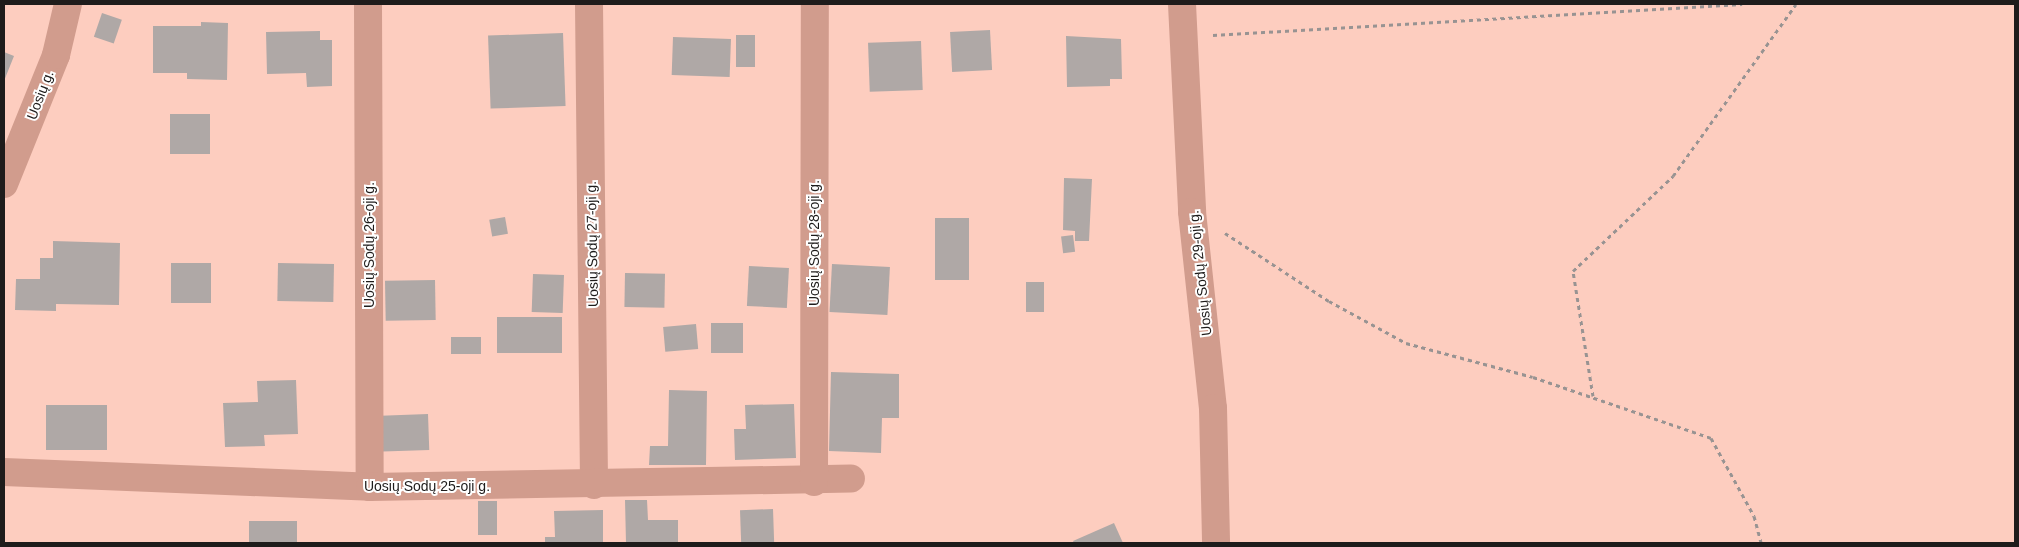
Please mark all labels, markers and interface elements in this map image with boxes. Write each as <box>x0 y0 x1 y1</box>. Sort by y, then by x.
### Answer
street label: Uosių g. <box>23 68 57 122</box>
street label: Uosių Sodų 28-oji g. <box>806 180 822 306</box>
street label: Uosių Sodų 27-oji g. <box>583 181 601 307</box>
street label: Uosių Sodų 26-oji g. <box>361 182 377 308</box>
street label: Uosių Sodų 29-oji g. <box>1185 209 1215 337</box>
street label: Uosių Sodų 25-oji g. <box>364 478 490 494</box>

